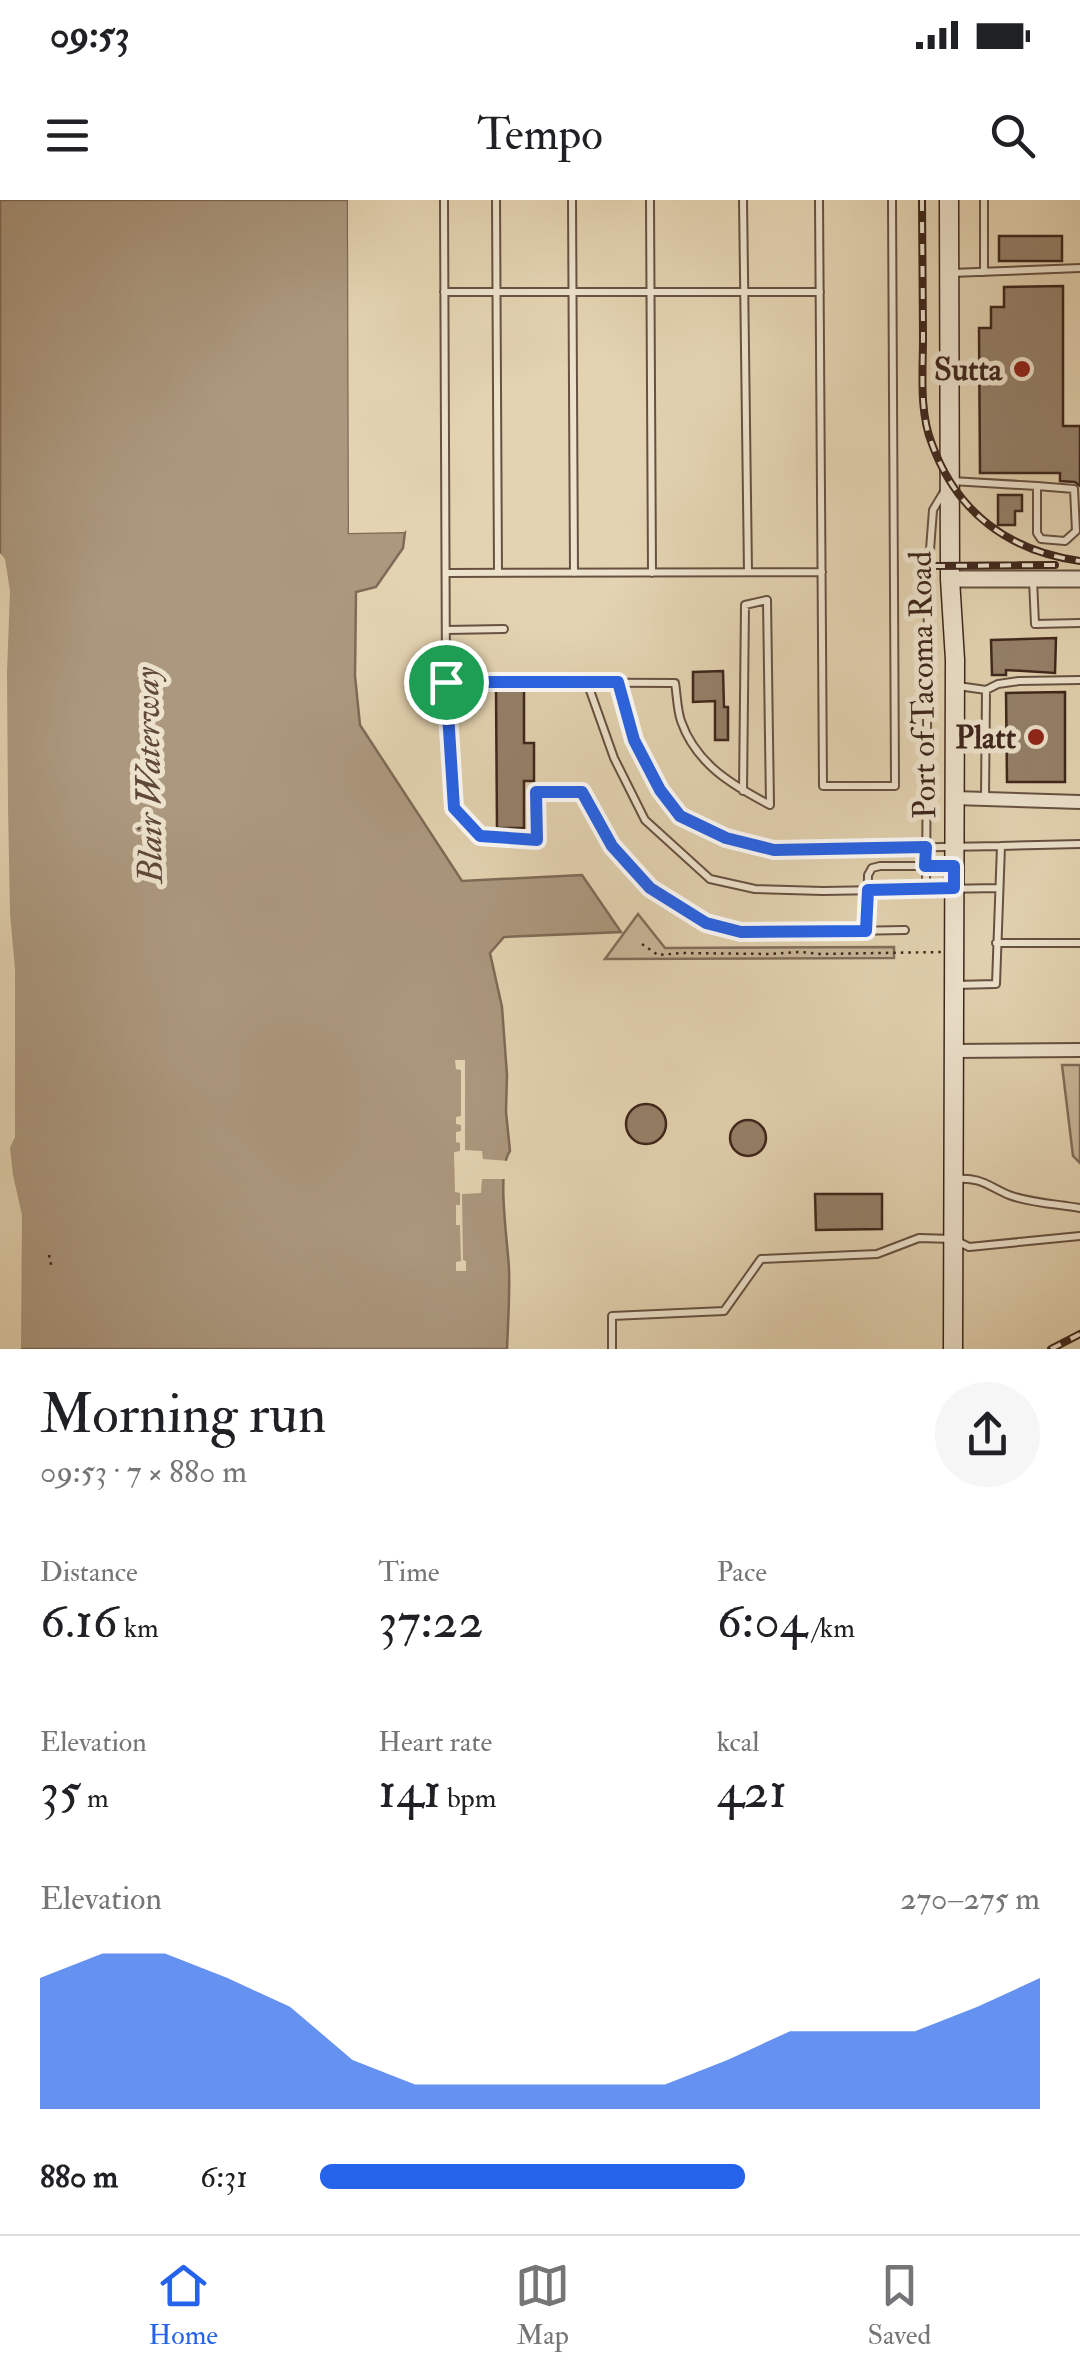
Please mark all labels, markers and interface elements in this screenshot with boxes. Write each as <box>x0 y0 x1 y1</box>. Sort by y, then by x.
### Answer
text: 09:53 <box>50 11 130 59</box>
text: Tempo <box>477 107 603 163</box>
icon: menu <box>40 108 95 163</box>
icon: search <box>985 108 1040 163</box>
place label: Sutta <box>934 350 1003 390</box>
marker: Sutta <box>1011 358 1033 380</box>
street label: Port of Tacoma Road <box>901 550 945 819</box>
pin <box>404 640 489 725</box>
icon: arrive <box>419 655 474 710</box>
water label: Blair Waterway <box>125 666 173 886</box>
place label: Platt <box>955 718 1017 758</box>
marker: Platt <box>1025 726 1047 748</box>
text: Morning run <box>40 1380 326 1449</box>
button: share <box>935 1382 1040 1487</box>
text: 09:53 · 7 × 880 m <box>40 1452 247 1492</box>
text: Distance <box>40 1555 138 1590</box>
text: Time <box>378 1555 440 1590</box>
text: Pace <box>717 1555 767 1590</box>
text: 6.16 <box>40 1590 118 1653</box>
text: 37:22 <box>378 1590 484 1653</box>
text: 6:04 <box>717 1590 807 1653</box>
text: km <box>118 1611 159 1646</box>
text: /km <box>807 1611 855 1646</box>
text: Elevation <box>40 1725 147 1760</box>
text: Heart rate <box>378 1725 492 1760</box>
text: kcal <box>717 1725 760 1760</box>
text: 35 <box>40 1760 81 1823</box>
text: 141 <box>378 1760 441 1823</box>
text: 421 <box>717 1760 787 1823</box>
text: m <box>81 1781 109 1816</box>
text: bpm <box>441 1781 497 1816</box>
text: Elevation <box>40 1879 162 1919</box>
text: 270–275 m <box>900 1879 1040 1919</box>
text: 880 m <box>40 2157 118 2197</box>
text: 6:31 <box>200 2157 248 2197</box>
tab: Home <box>149 2258 218 2353</box>
tab: Map <box>515 2258 570 2353</box>
tab: Saved <box>867 2258 931 2353</box>

